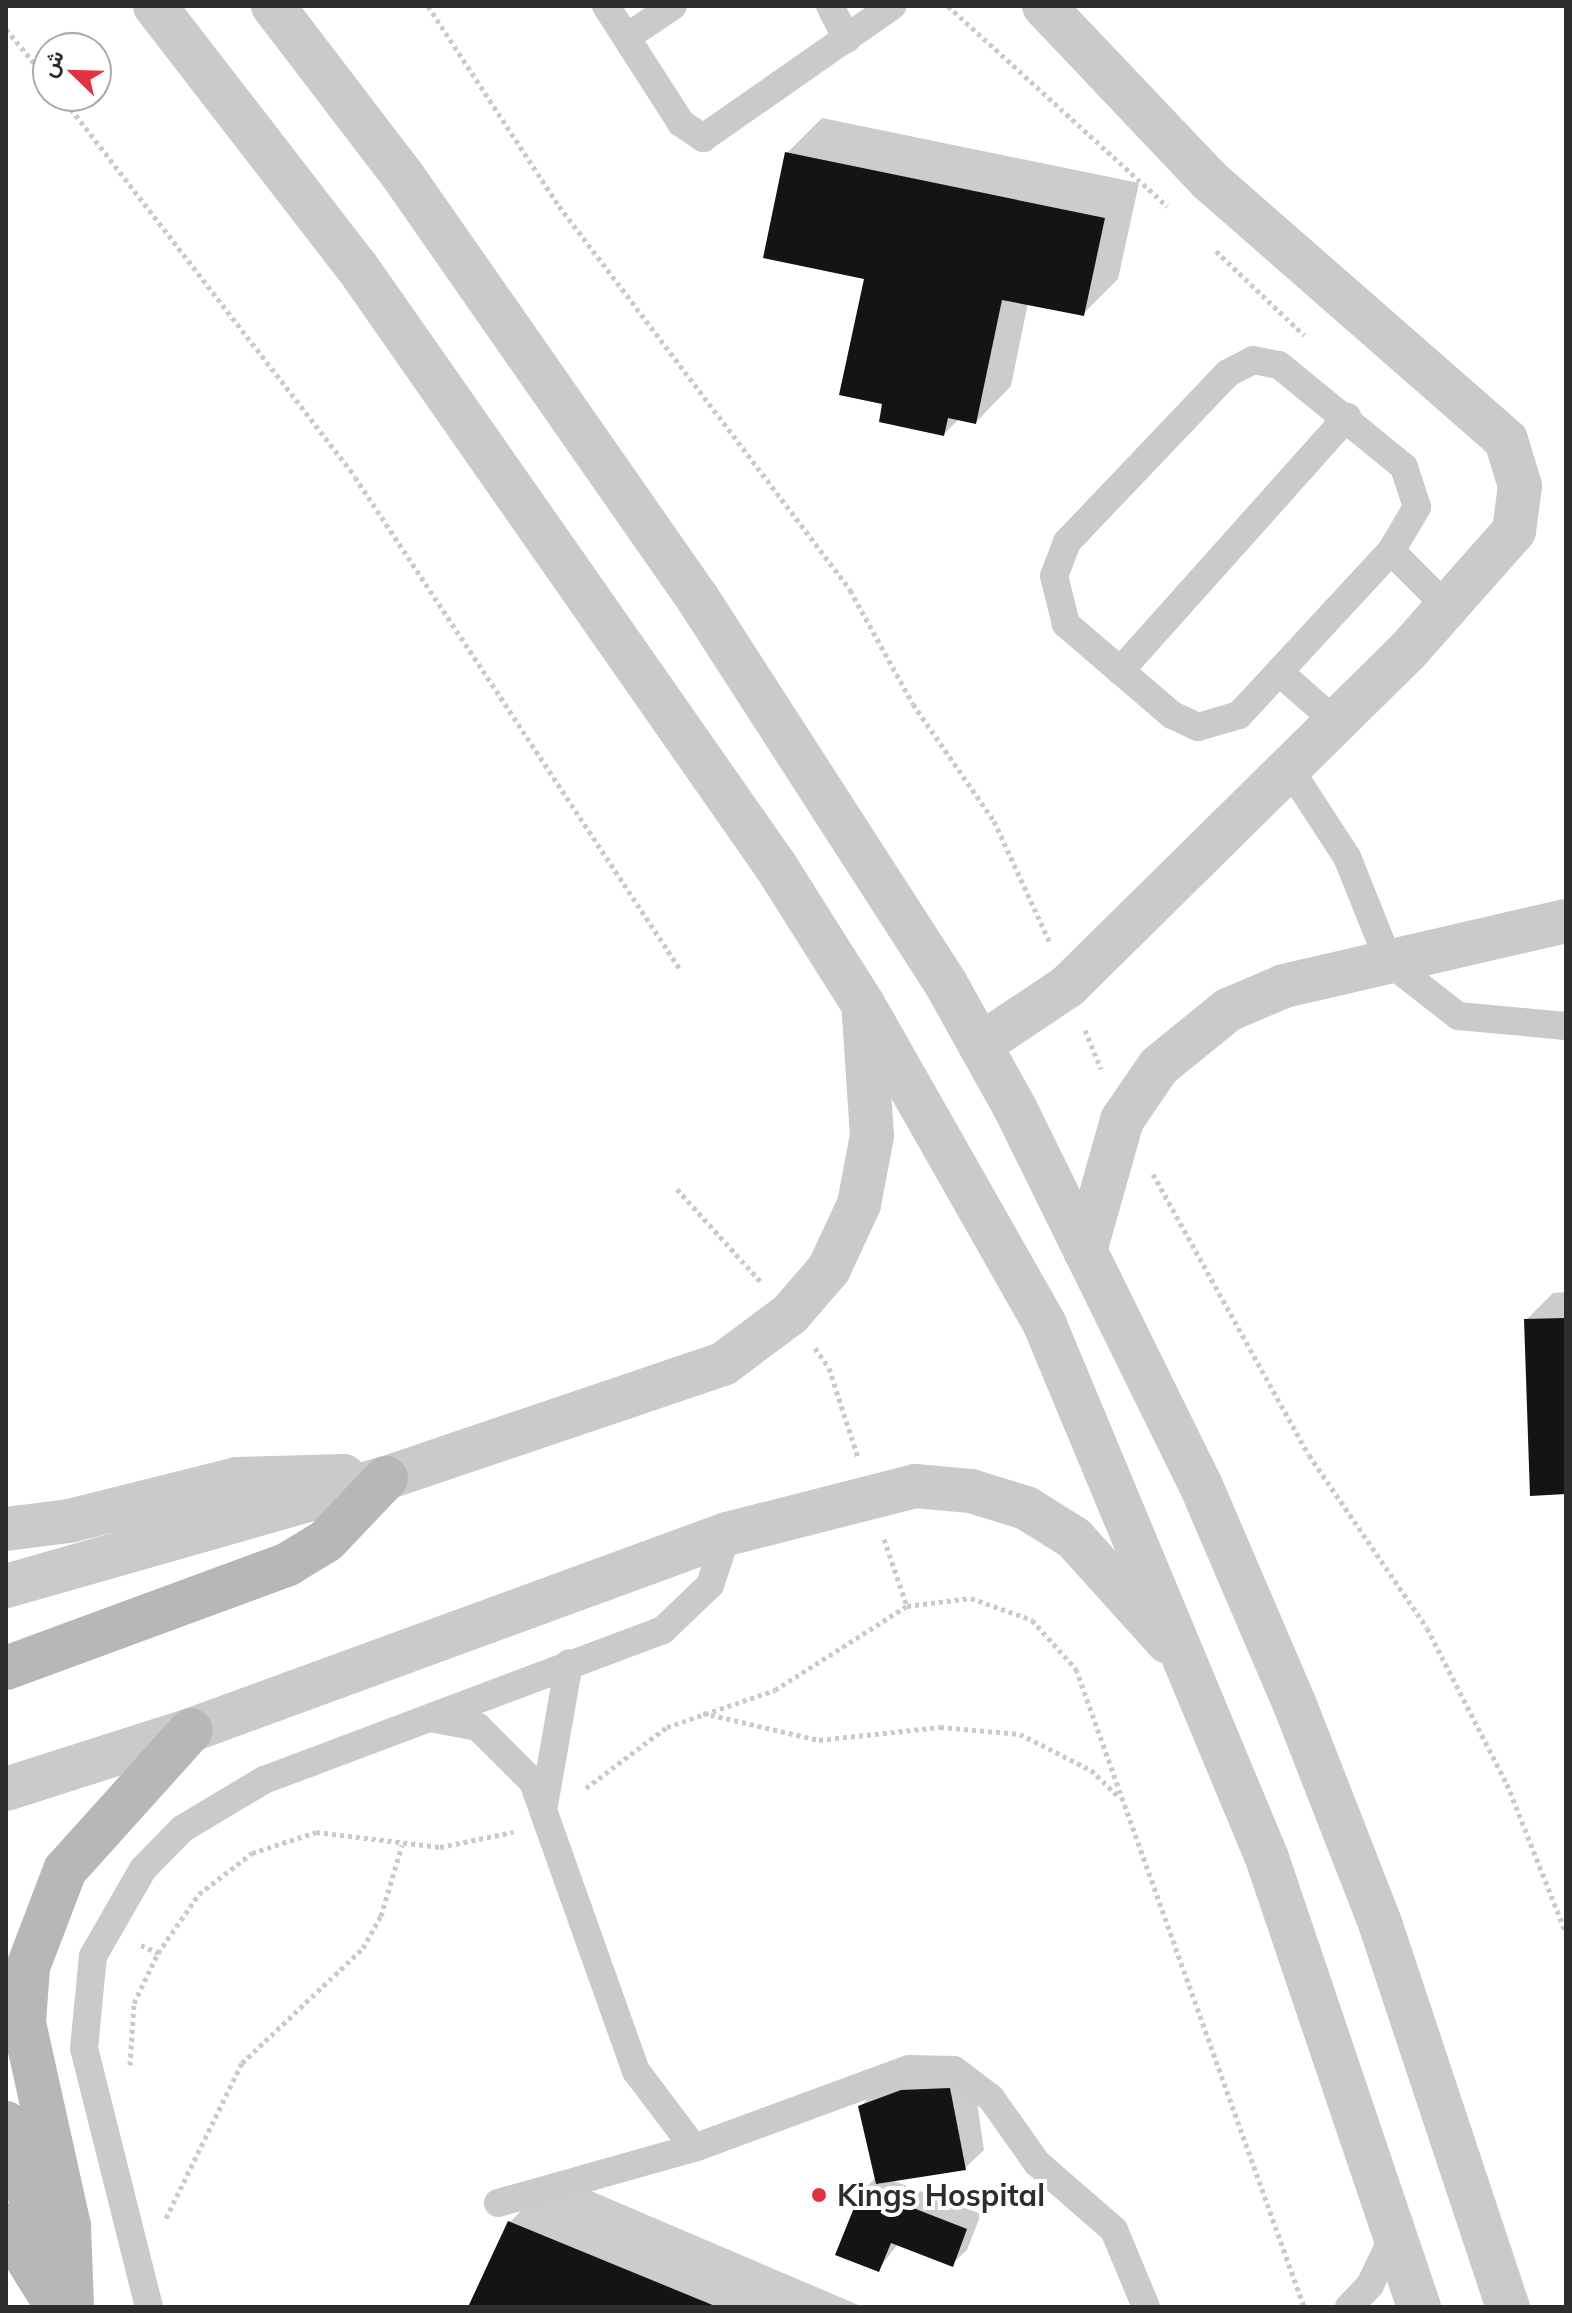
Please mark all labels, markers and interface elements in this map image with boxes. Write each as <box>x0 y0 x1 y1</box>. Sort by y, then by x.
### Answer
north arrow <box>32 32 112 112</box>
text: ش <box>34 46 70 81</box>
place label: Kings Hospital <box>837 2177 1045 2213</box>
marker: Kings Hospital <box>808 2184 830 2206</box>

